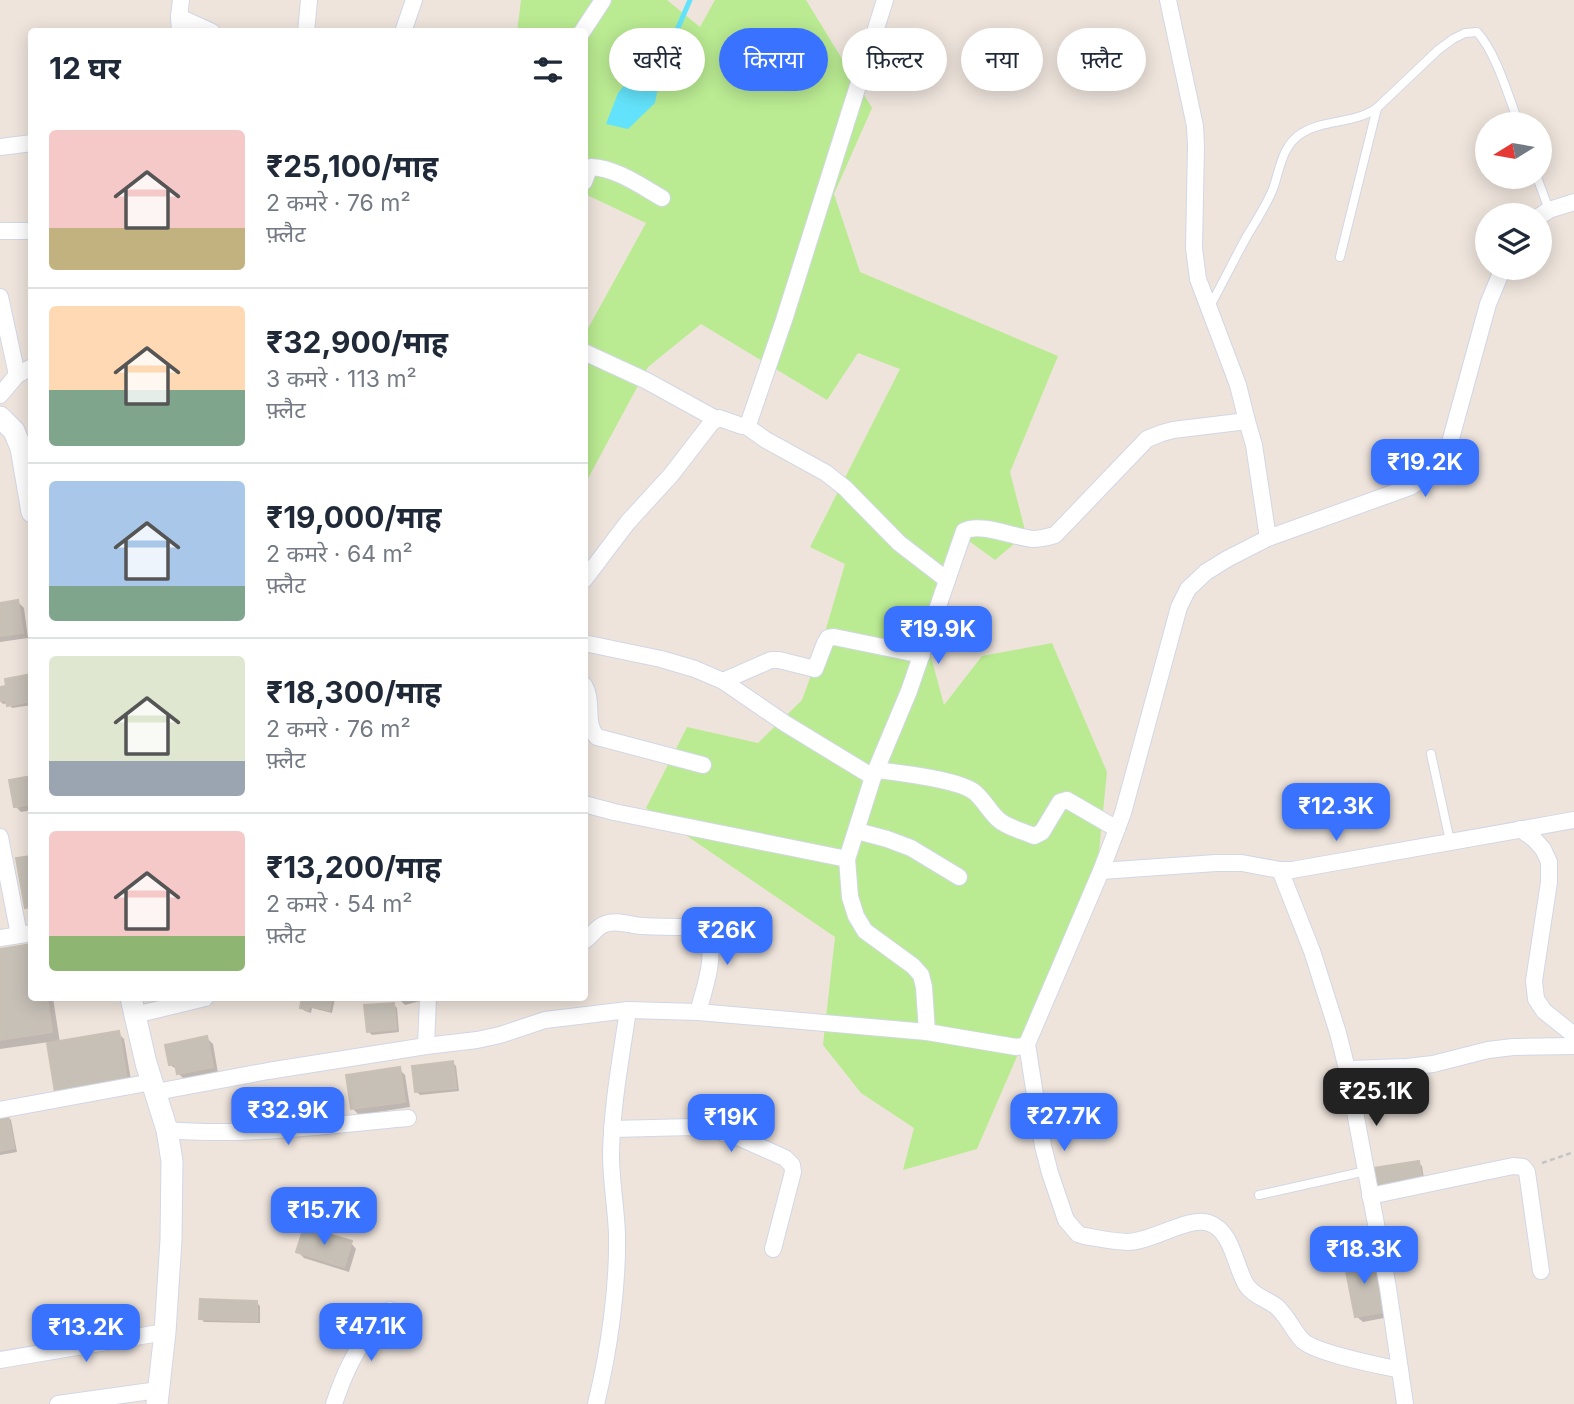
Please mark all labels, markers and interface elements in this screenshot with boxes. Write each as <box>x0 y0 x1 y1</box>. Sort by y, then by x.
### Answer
chip: खरीदें <box>609 28 705 91</box>
chip: किराया <box>719 28 828 91</box>
chip: फ़िल्टर <box>842 28 947 91</box>
chip: नया <box>961 28 1043 91</box>
chip: फ़्लैट <box>1057 28 1146 91</box>
text: 12 घर <box>49 50 121 86</box>
icon: filters <box>529 51 567 89</box>
north arrow <box>1475 112 1552 189</box>
map controls <box>1475 112 1552 280</box>
text: ₹25,100/माह <box>266 148 438 184</box>
icon: home <box>105 158 189 242</box>
text: 2 कमरे · 76 m² <box>266 189 411 217</box>
button: layers <box>1475 203 1552 280</box>
text: फ़्लैट <box>266 220 306 248</box>
text: ₹32,900/माह <box>266 324 448 360</box>
icon: home <box>105 334 189 418</box>
text: 3 कमरे · 113 m² <box>266 365 417 393</box>
text: फ़्लैट <box>266 396 306 424</box>
pin: ₹19.2K <box>1368 440 1482 499</box>
text: ₹19.2K <box>1387 448 1463 476</box>
text: ₹19,000/माह <box>266 499 442 535</box>
icon: home <box>105 509 189 593</box>
text: 2 कमरे · 64 m² <box>266 540 413 568</box>
text: फ़्लैट <box>266 571 306 599</box>
pin: ₹19.9K <box>881 606 995 666</box>
text: ₹19.9K <box>900 615 976 643</box>
text: ₹18,300/माह <box>266 674 441 710</box>
icon: home <box>105 684 189 768</box>
text: 2 कमरे · 76 m² <box>266 715 411 743</box>
text: फ़्लैट <box>266 746 306 774</box>
pin: ₹12.3K <box>1279 784 1393 843</box>
text: ₹12.3K <box>1298 792 1374 820</box>
text: ₹13,200/माह <box>266 849 441 885</box>
icon: home <box>105 859 189 943</box>
text: 2 कमरे · 54 m² <box>266 890 413 918</box>
pin: ₹26K <box>686 908 768 967</box>
text: ₹26K <box>697 916 757 944</box>
text: फ़्लैट <box>266 921 306 949</box>
pin: ₹25.1K <box>1319 1068 1433 1128</box>
text: ₹25.1K <box>1339 1077 1413 1105</box>
pin: ₹32.9K <box>231 1088 345 1147</box>
pin: ₹19K <box>690 1094 772 1154</box>
pin: ₹27.7K <box>1007 1094 1121 1153</box>
text: ₹32.9K <box>247 1096 329 1124</box>
text: ₹27.7K <box>1026 1102 1102 1130</box>
text: ₹19K <box>704 1103 758 1131</box>
pin: ₹15.7K <box>267 1188 381 1247</box>
text: ₹15.7K <box>287 1196 361 1224</box>
pin: ₹18.3K <box>1307 1226 1421 1286</box>
text: ₹18.3K <box>1326 1235 1402 1263</box>
pin: ₹13.2K <box>29 1304 143 1364</box>
pin: ₹47.1K <box>314 1304 428 1363</box>
text: ₹47.1K <box>335 1312 407 1340</box>
text: ₹13.2K <box>48 1313 124 1341</box>

